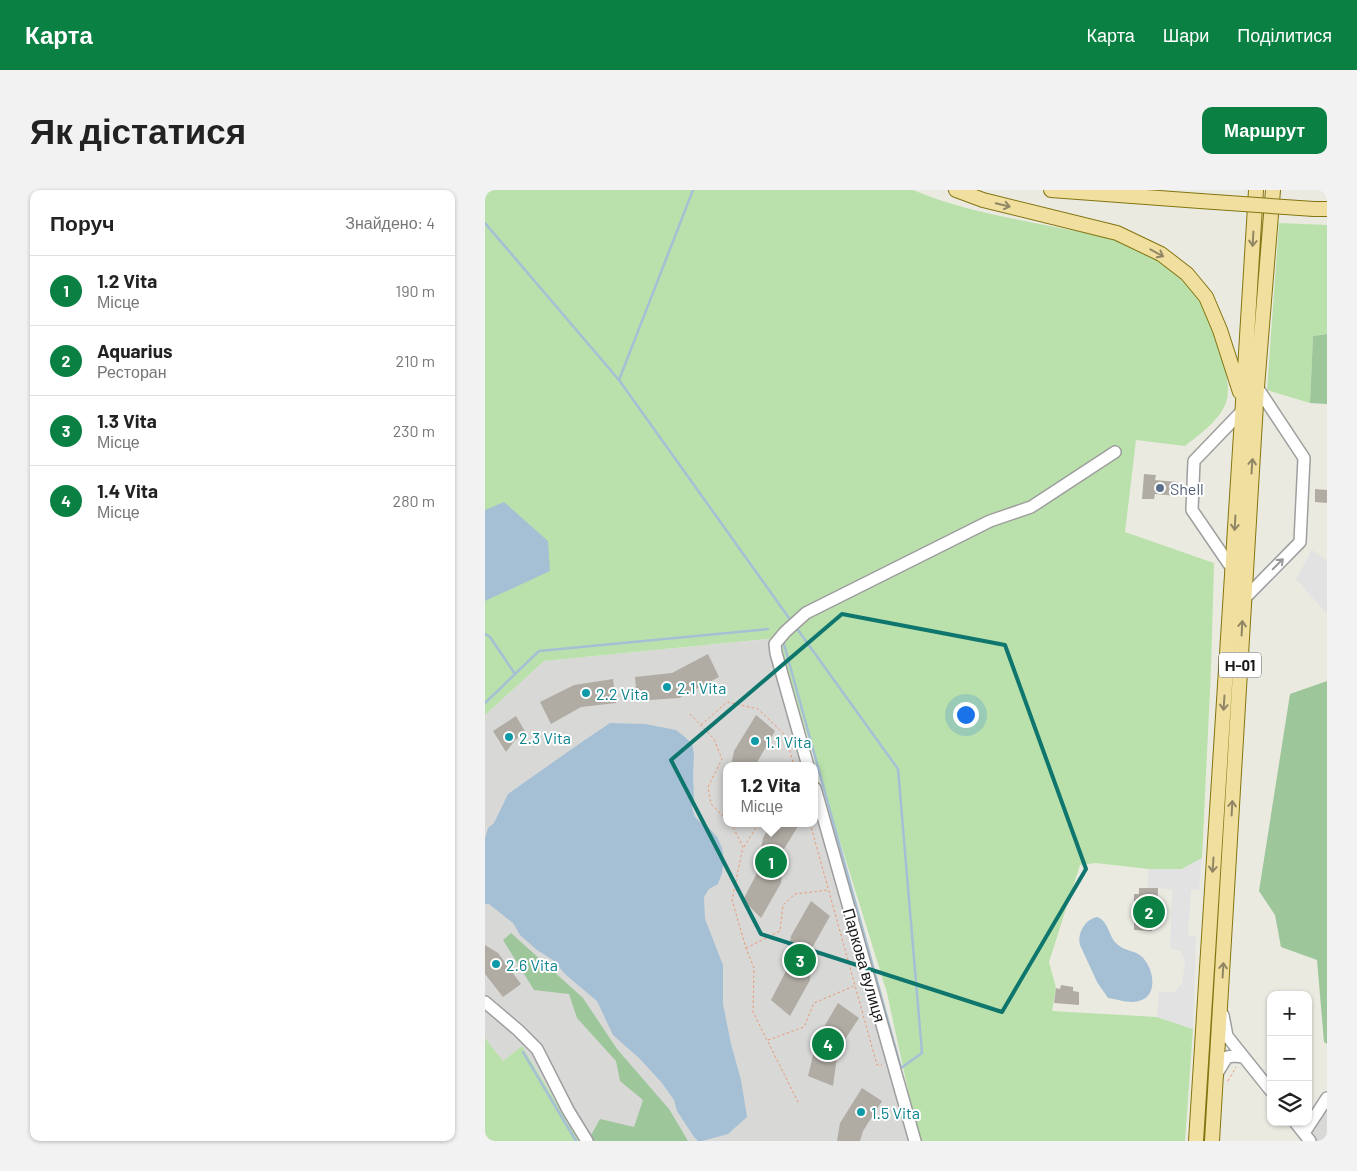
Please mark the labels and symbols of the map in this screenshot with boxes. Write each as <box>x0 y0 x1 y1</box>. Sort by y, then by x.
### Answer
one-way arrow <box>994 201 1010 210</box>
one-way arrow <box>1248 230 1257 246</box>
one-way arrow <box>1149 249 1164 258</box>
one-way arrow <box>1248 458 1257 474</box>
place label: Shell <box>1170 479 1204 498</box>
marker: Shell <box>1154 482 1166 494</box>
one-way arrow <box>1231 515 1240 531</box>
one-way arrow <box>1272 558 1284 571</box>
one-way arrow <box>1238 620 1247 636</box>
road number: Н-01 <box>1219 652 1261 678</box>
place label: 2.1 Vita <box>677 678 726 697</box>
marker: 2.1 Vita <box>661 681 673 693</box>
place label: 2.2 Vita <box>596 684 648 703</box>
marker: 2.2 Vita <box>580 687 592 699</box>
one-way arrow <box>1219 694 1228 710</box>
your location <box>953 702 979 728</box>
place label: 2.3 Vita <box>519 728 571 747</box>
marker: 2.3 Vita <box>503 731 515 743</box>
place label: 1.1 Vita <box>765 732 811 751</box>
marker: 1.1 Vita <box>749 735 761 747</box>
one-way arrow <box>1228 800 1237 816</box>
pin: 1 <box>755 843 787 881</box>
one-way arrow <box>1208 857 1218 873</box>
pin: 2 <box>1133 893 1165 931</box>
street label: Паркова вулиця <box>840 906 890 1024</box>
pin: 3 <box>784 941 816 979</box>
place label: 2.6 Vita <box>506 955 558 974</box>
marker: 2.6 Vita <box>490 958 502 970</box>
one-way arrow <box>1218 962 1227 978</box>
pin: 4 <box>812 1025 844 1063</box>
place label: 1.5 Vita <box>871 1103 920 1122</box>
marker: 1.5 Vita <box>855 1106 867 1118</box>

